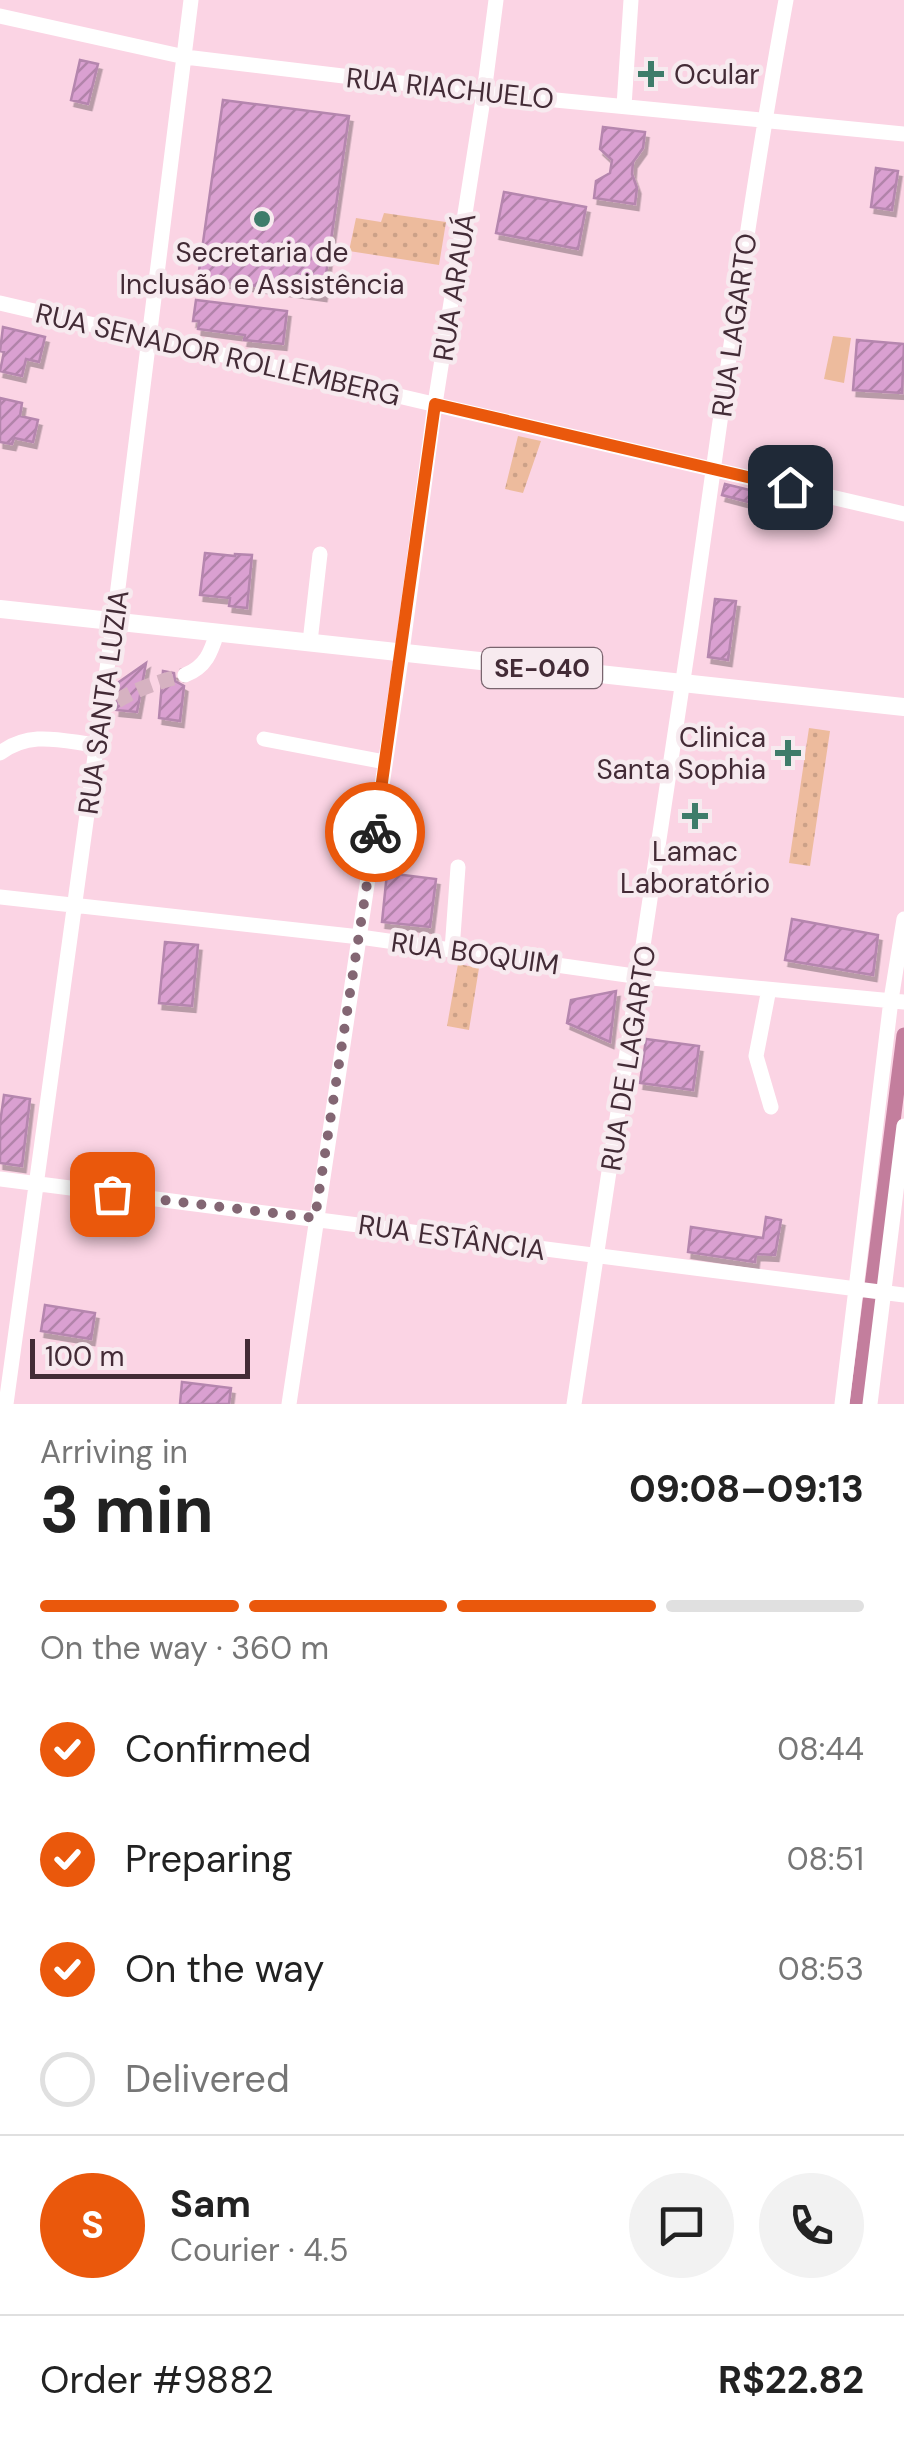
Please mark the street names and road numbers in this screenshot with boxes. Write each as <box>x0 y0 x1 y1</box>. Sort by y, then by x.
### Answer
street label: RUA RIACHUELO <box>344 59 556 118</box>
street label: RUA ARAUÁ <box>425 210 484 364</box>
street label: RUA LAGARTO <box>703 231 766 419</box>
street label: RUA SENADOR ROLLEMBERG <box>32 295 404 414</box>
street label: RUA SANTA LUZIA <box>69 587 138 817</box>
road number: SE-040 <box>482 648 602 688</box>
street label: RUA BOQUIM <box>389 923 561 984</box>
street label: RUA DE LAGARTO <box>592 943 665 1173</box>
street label: RUA ESTÂNCIA <box>356 1206 548 1269</box>

